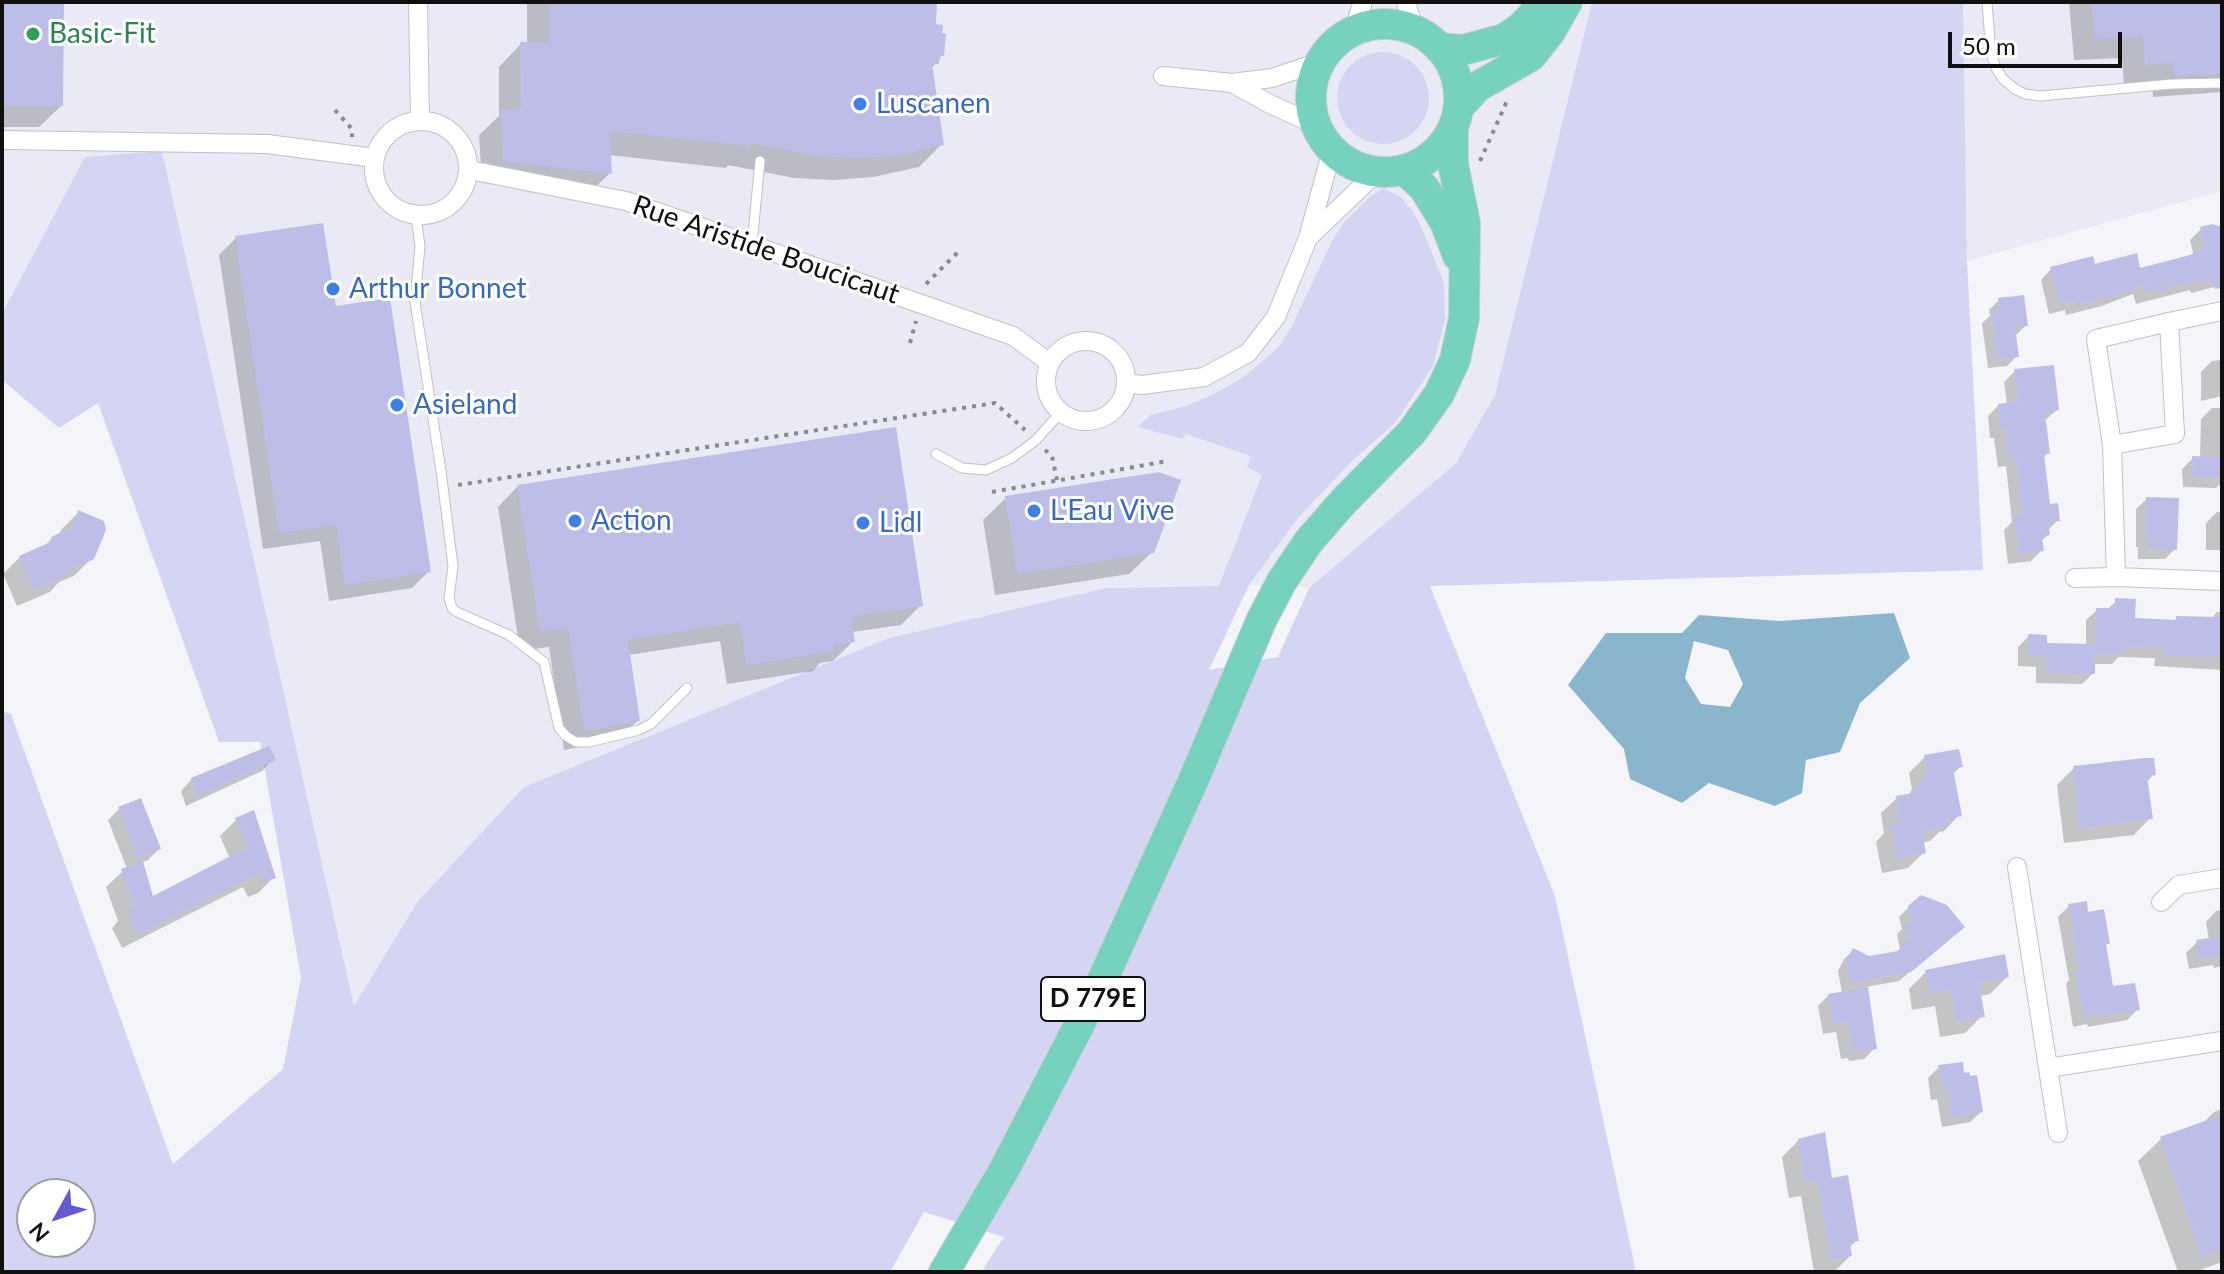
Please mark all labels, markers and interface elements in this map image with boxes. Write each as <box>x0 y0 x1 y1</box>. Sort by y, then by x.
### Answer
scale bar <box>1952 16 2126 66</box>
place label: Basic-Fit <box>49 17 156 51</box>
marker: Basic-Fit <box>24 25 42 43</box>
text: 50 m <box>1962 31 2016 60</box>
place label: Luscanen <box>876 87 991 121</box>
marker: Luscanen <box>851 95 869 113</box>
street label: Rue Aristide Boucicaut <box>628 189 904 311</box>
place label: Arthur Bonnet <box>349 272 526 306</box>
marker: Arthur Bonnet <box>324 280 342 298</box>
place label: Asieland <box>413 388 517 422</box>
marker: Asieland <box>388 396 406 414</box>
place label: L'Eau Vive <box>1050 494 1175 528</box>
marker: L'Eau Vive <box>1025 502 1043 520</box>
place label: Action <box>591 504 672 538</box>
place label: Lidl <box>879 506 922 540</box>
marker: Action <box>566 512 584 530</box>
marker: Lidl <box>854 514 872 532</box>
road number: D 779E <box>1041 977 1145 1021</box>
north arrow <box>16 1178 96 1258</box>
text: N <box>23 1217 55 1248</box>

